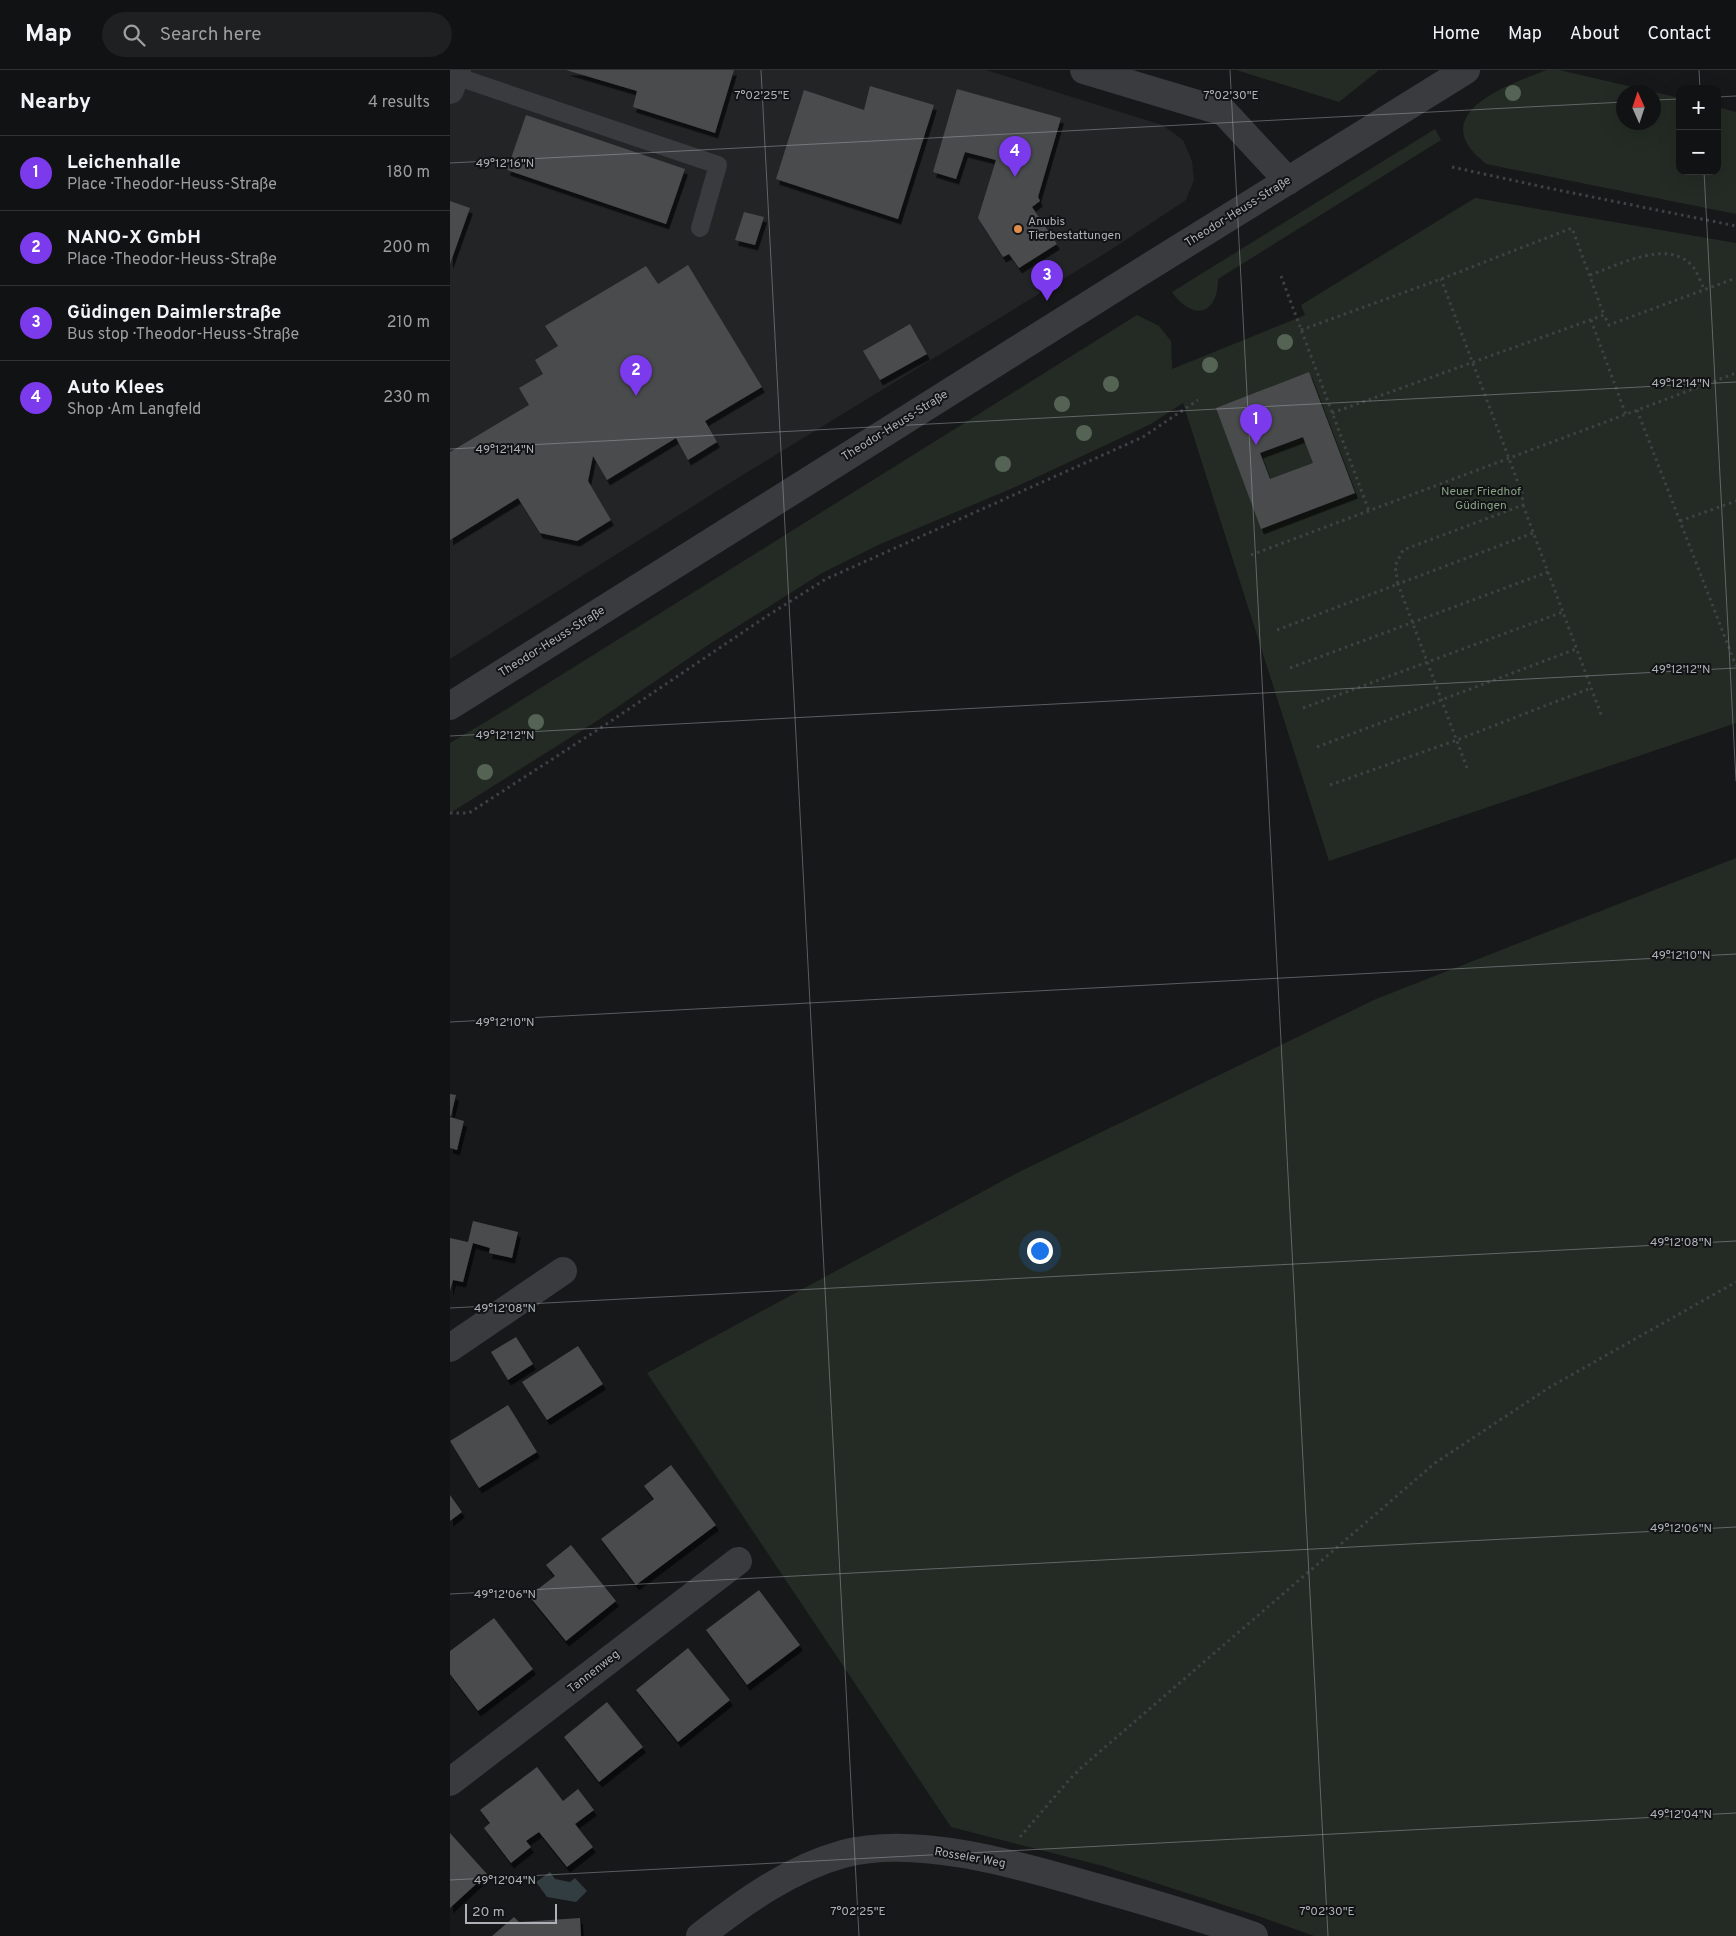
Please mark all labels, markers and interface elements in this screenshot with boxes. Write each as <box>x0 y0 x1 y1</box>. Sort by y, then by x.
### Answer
search box <box>102 12 452 57</box>
text: Map <box>25 20 72 50</box>
icon: search <box>120 21 148 49</box>
text: Search here <box>160 23 261 47</box>
text: Home <box>1432 23 1480 46</box>
text: Map <box>1508 23 1542 46</box>
text: About <box>1570 23 1619 46</box>
text: Contact <box>1647 23 1711 46</box>
north arrow <box>1616 85 1661 130</box>
map controls <box>1676 85 1721 175</box>
button: + <box>1676 85 1721 130</box>
text: 7°02'25"E <box>734 88 790 104</box>
text: 7°02'30"E <box>1203 88 1259 104</box>
text: Nearby <box>20 89 91 116</box>
text: 4 results <box>368 93 430 113</box>
button: − <box>1676 130 1721 175</box>
pin: 4 <box>999 136 1031 177</box>
text: Leichenhalle <box>67 151 181 175</box>
text: 49°12'16"N <box>476 156 534 172</box>
text: 1 <box>33 163 39 183</box>
text: 180 m <box>387 163 430 183</box>
street label: Theodor-Heuss-Straße <box>1182 173 1294 251</box>
text: Place · Theodor-Heuss-Straße <box>67 175 277 195</box>
place label: Anubis Tierbestattungen <box>1028 214 1121 244</box>
marker: Anubis Tierbestattungen <box>1012 223 1024 235</box>
text: NANO-X GmbH <box>67 226 201 250</box>
text: 2 <box>31 238 41 258</box>
text: 200 m <box>382 238 430 258</box>
text: Place · Theodor-Heuss-Straße <box>67 250 277 270</box>
pin: 3 <box>1031 260 1063 301</box>
text: Güdingen Daimlerstraße <box>67 301 281 325</box>
text: 3 <box>31 313 41 333</box>
text: 210 m <box>387 313 430 333</box>
text: Bus stop · Theodor-Heuss-Straße <box>67 325 299 345</box>
pin: 2 <box>620 355 652 396</box>
text: Auto Klees <box>67 376 164 400</box>
text: 49°12'14"N <box>1652 376 1710 392</box>
street label: Theodor-Heuss-Straße <box>839 387 951 465</box>
text: 4 <box>31 388 41 408</box>
text: 230 m <box>383 388 430 408</box>
text: Shop · Am Langfeld <box>67 400 201 420</box>
pin: 1 <box>1240 404 1272 445</box>
text: 49°12'14"N <box>476 442 534 458</box>
park label: Neuer Friedhof Güdingen <box>1441 484 1521 514</box>
street label: Theodor-Heuss-Straße <box>496 603 608 681</box>
text: 49°12'12"N <box>1652 662 1710 678</box>
text: 49°12'12"N <box>476 728 534 744</box>
text: 49°12'10"N <box>1651 948 1711 964</box>
text: 49°12'10"N <box>475 1015 535 1031</box>
text: 49°12'08"N <box>1650 1235 1712 1251</box>
your location <box>1027 1238 1053 1264</box>
text: 49°12'08"N <box>474 1301 536 1317</box>
text: 49°12'06"N <box>1650 1521 1712 1537</box>
text: 49°12'06"N <box>474 1587 536 1603</box>
street label: Tannenweg <box>565 1647 623 1697</box>
text: 49°12'04"N <box>1650 1807 1712 1823</box>
street label: Rosseler Weg <box>933 1844 1007 1872</box>
text: 49°12'04"N <box>474 1873 536 1889</box>
scale bar <box>465 1901 558 1924</box>
text: 20 m <box>472 1904 505 1921</box>
text: 7°02'25"E <box>830 1904 886 1920</box>
text: 7°02'30"E <box>1299 1904 1355 1920</box>

